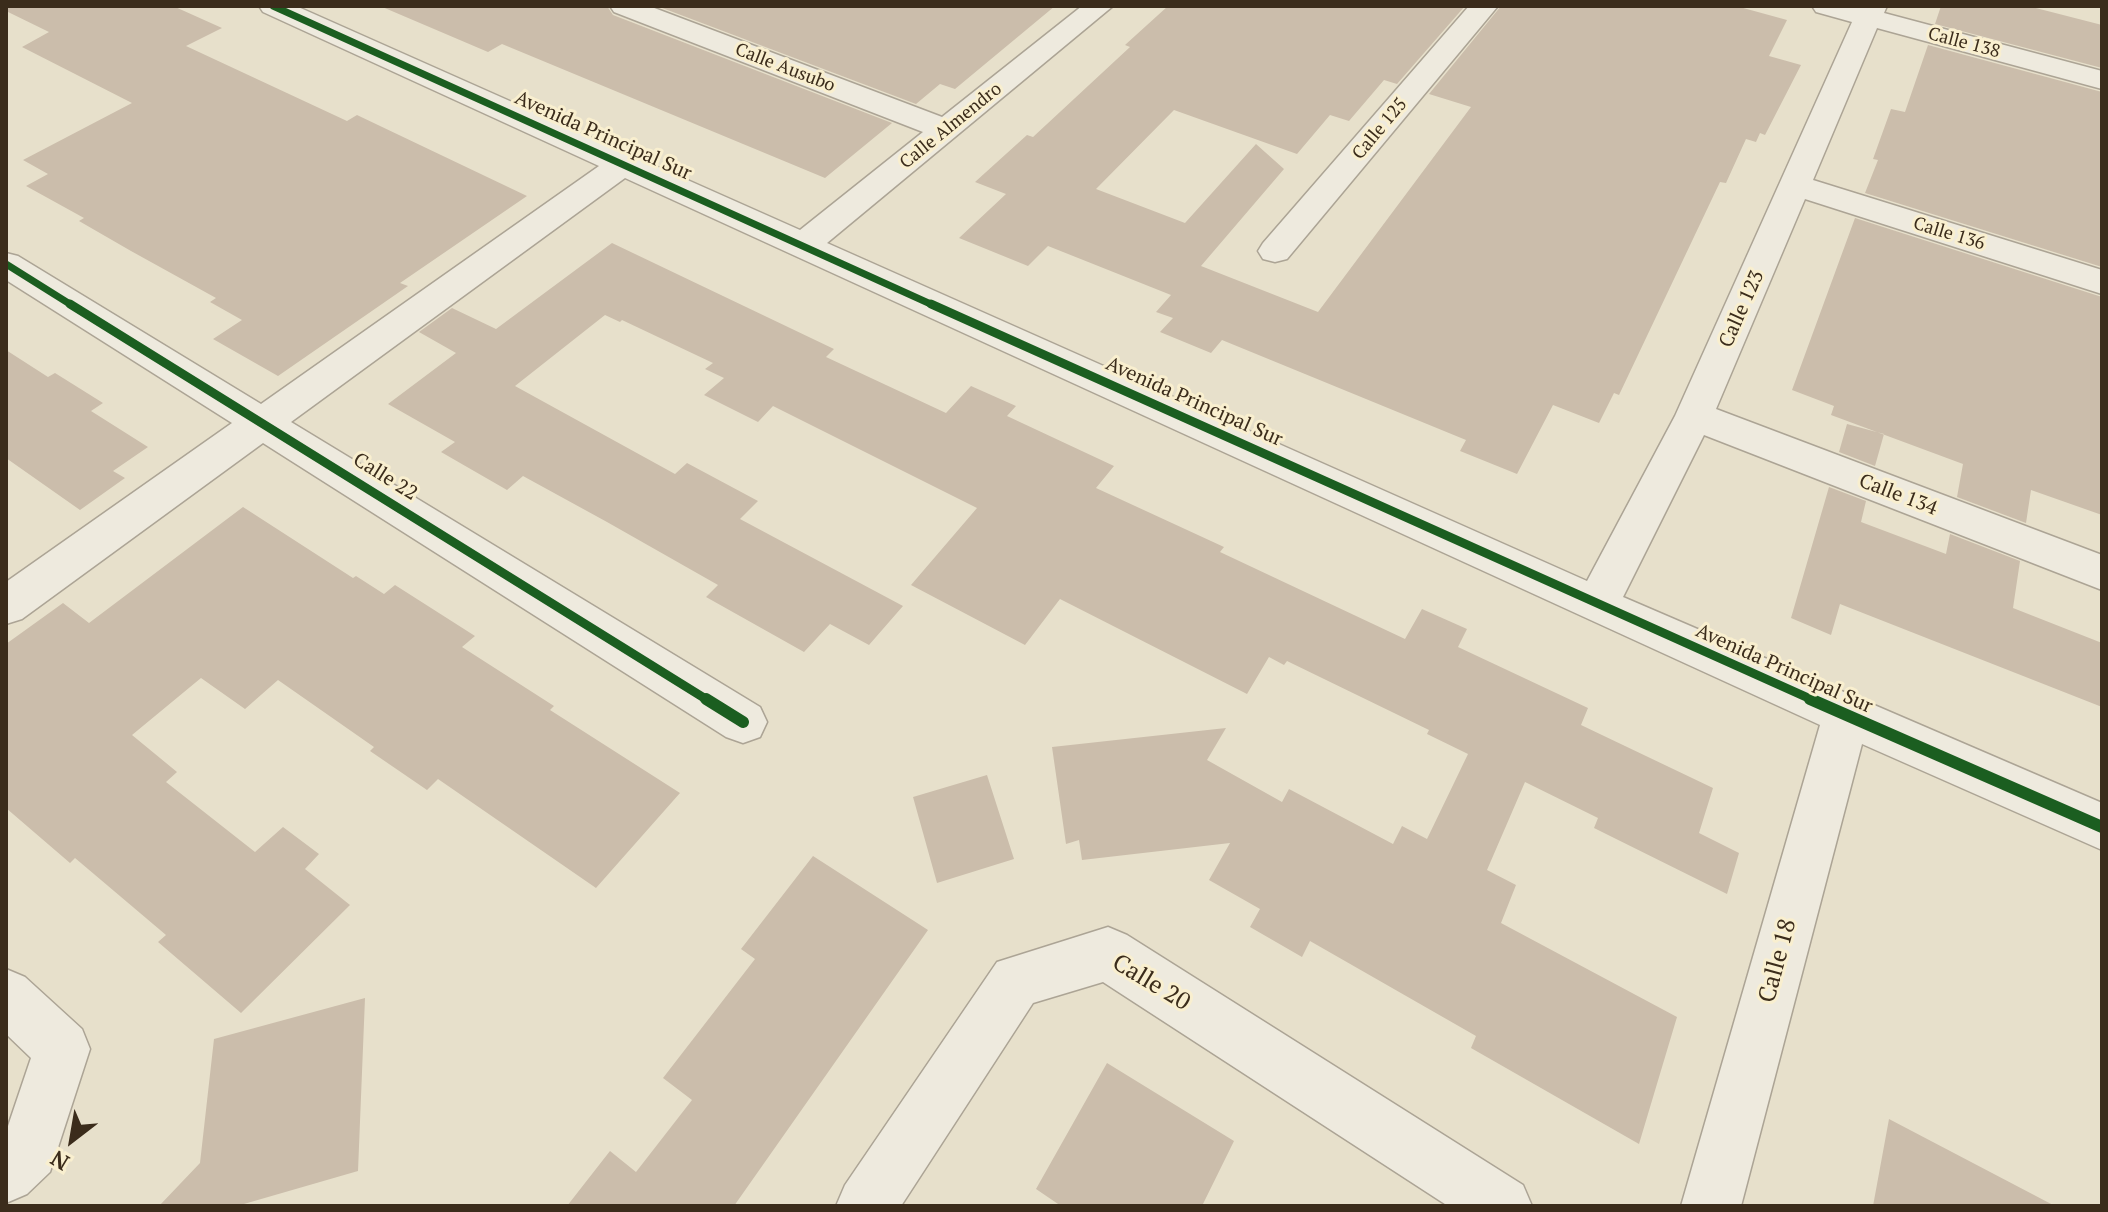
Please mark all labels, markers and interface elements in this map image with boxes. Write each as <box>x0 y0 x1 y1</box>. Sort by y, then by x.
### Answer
street label: Calle 138 <box>1926 23 2002 63</box>
street label: Calle Ausubo <box>732 39 838 97</box>
street label: Calle Almendro <box>896 78 1006 174</box>
street label: Avenida Principal Sur <box>511 86 695 186</box>
street label: Calle 125 <box>1348 94 1412 164</box>
street label: Calle 136 <box>1911 213 1987 255</box>
street label: Calle 123 <box>1714 267 1770 351</box>
street label: Avenida Principal Sur <box>1102 352 1286 452</box>
street label: Calle 22 <box>348 448 422 506</box>
street label: Calle 134 <box>1855 469 1941 521</box>
street label: Avenida Principal Sur <box>1692 619 1876 719</box>
street label: Calle 18 <box>1753 916 1803 1006</box>
street label: Calle 20 <box>1107 949 1195 1017</box>
north arrow <box>32 1100 112 1180</box>
text: N <box>45 1144 74 1178</box>

